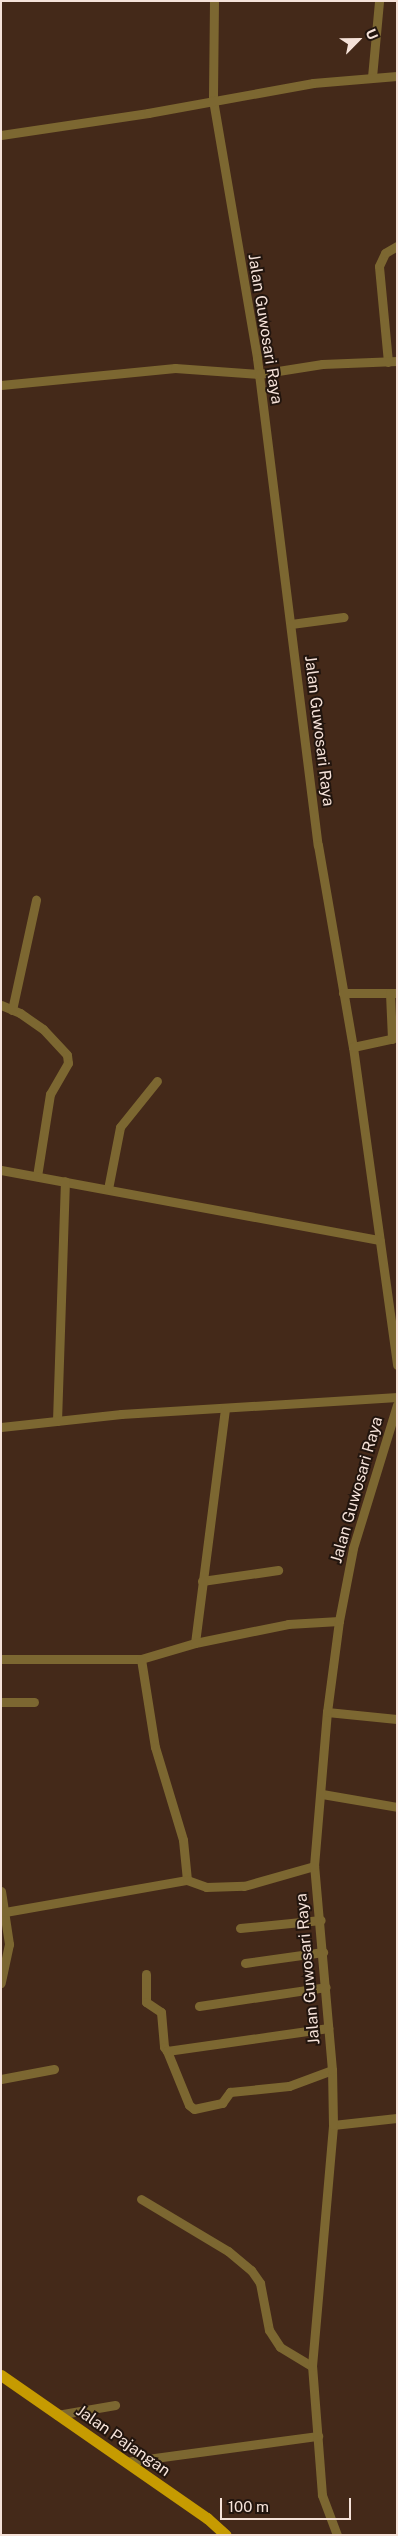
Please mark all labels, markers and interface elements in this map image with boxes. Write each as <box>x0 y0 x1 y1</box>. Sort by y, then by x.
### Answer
north arrow <box>333 15 383 65</box>
text: U <box>362 26 381 42</box>
street label: Jalan Guwosari Raya <box>244 253 286 405</box>
street label: Jalan Guwosari Raya <box>300 655 338 807</box>
street label: Jalan Guwosari Raya <box>327 1414 387 1566</box>
street label: Jalan Guwosari Raya <box>292 1893 324 2045</box>
street label: Jalan Pajangan <box>72 2401 174 2481</box>
scale bar <box>223 2488 354 2520</box>
text: 100 m <box>228 2498 269 2515</box>

